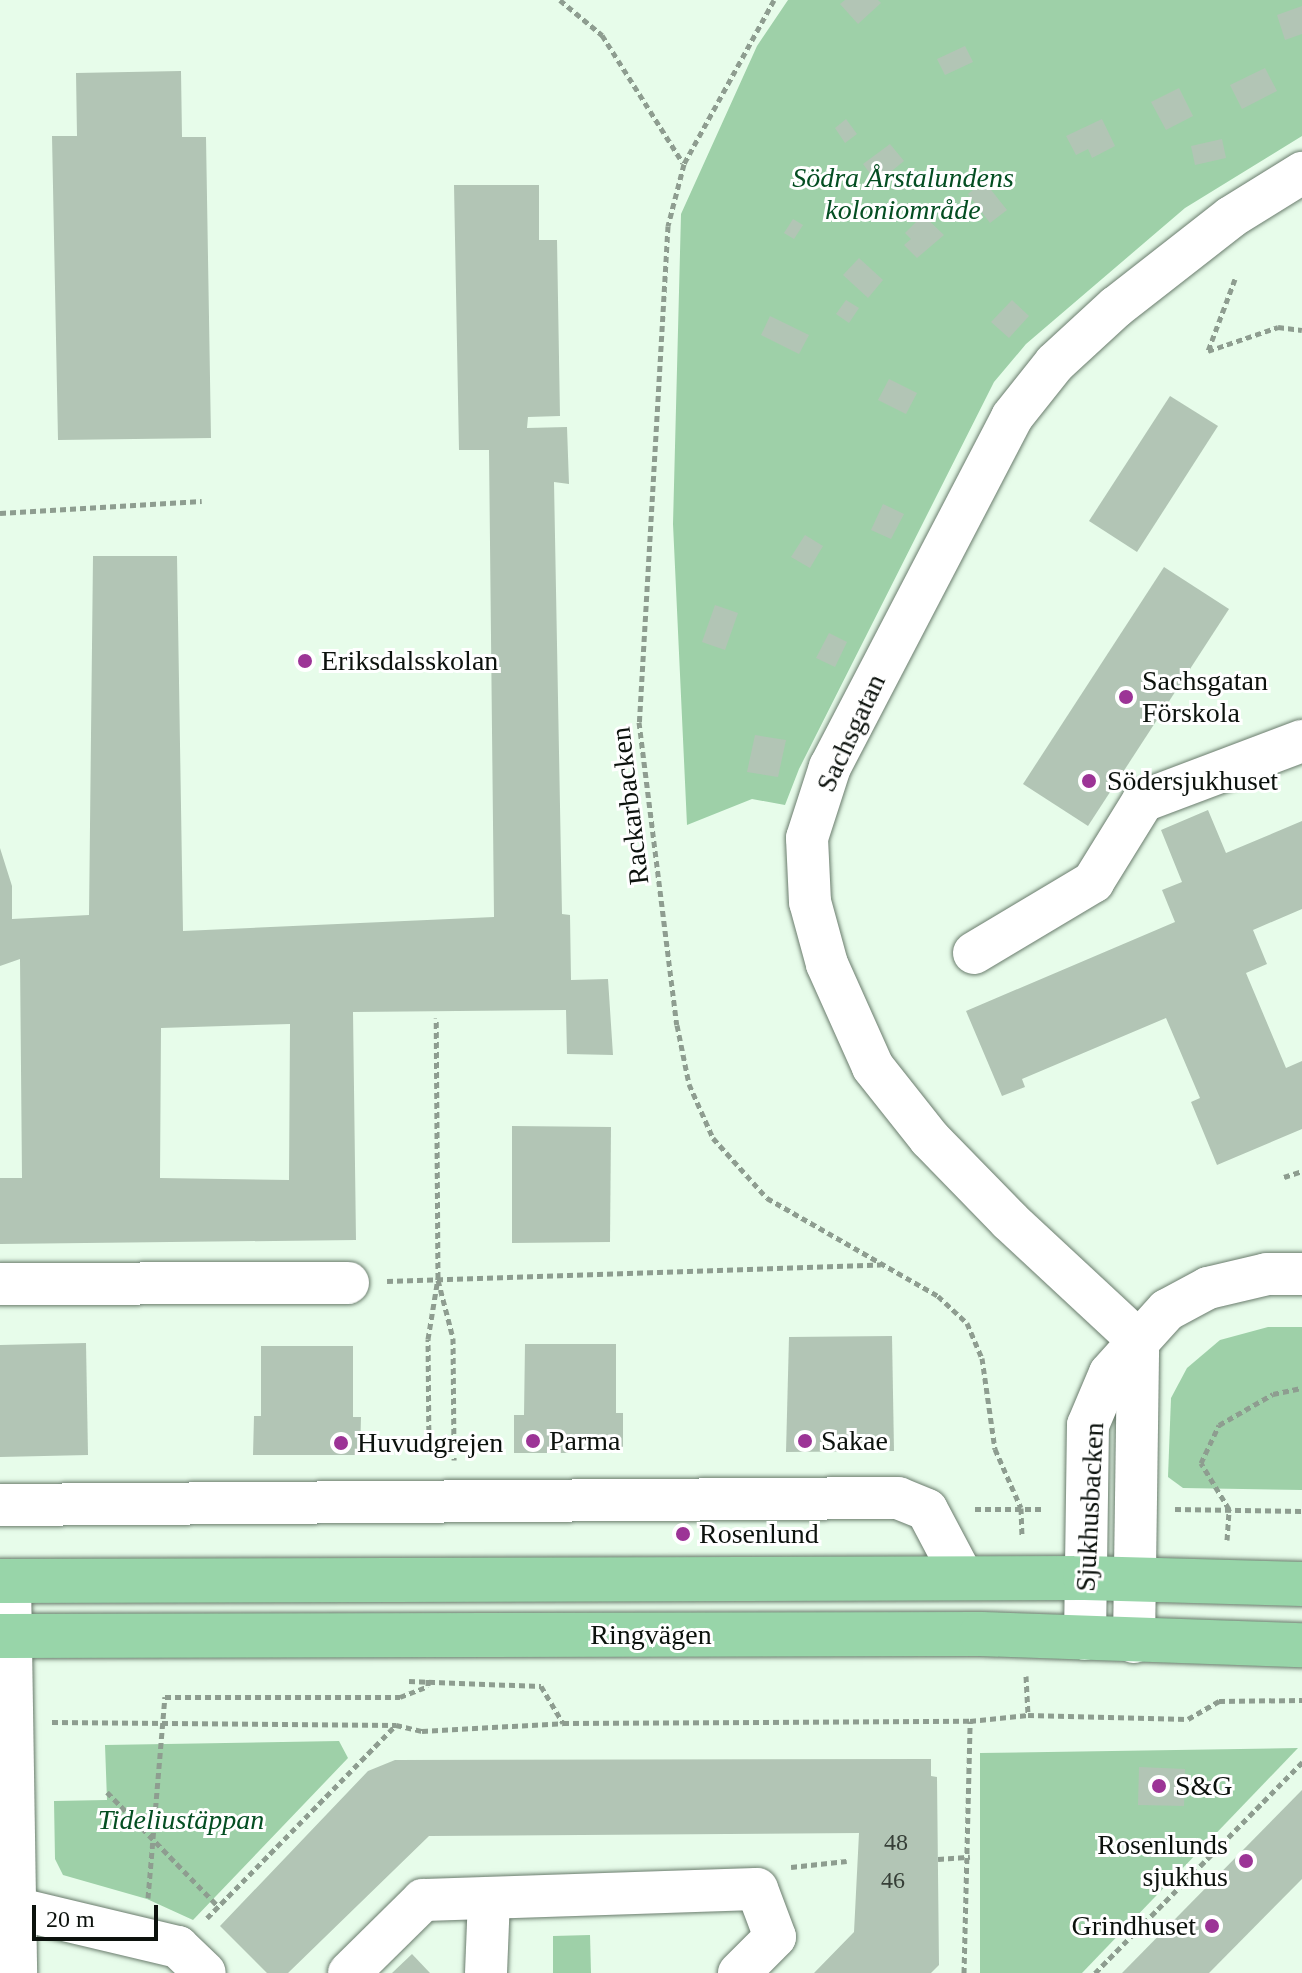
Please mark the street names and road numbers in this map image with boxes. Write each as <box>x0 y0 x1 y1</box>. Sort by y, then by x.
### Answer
street label: Sachsgatan <box>809 669 893 797</box>
street label: Rackarbacken <box>604 725 656 887</box>
street label: Sjukhusbacken <box>1069 1421 1111 1593</box>
street label: Ringvägen <box>590 1618 712 1652</box>

